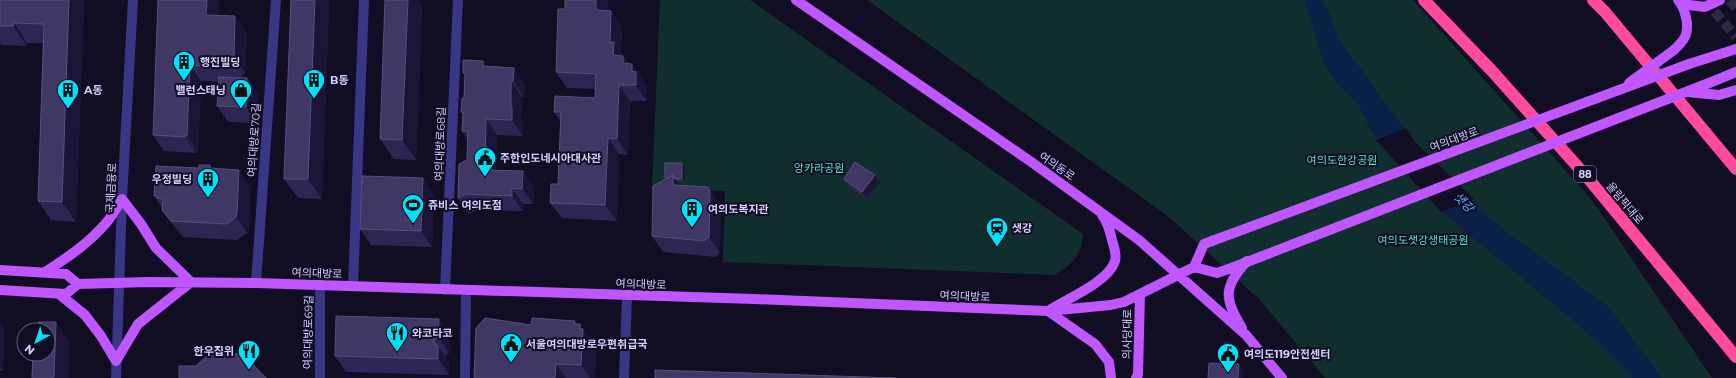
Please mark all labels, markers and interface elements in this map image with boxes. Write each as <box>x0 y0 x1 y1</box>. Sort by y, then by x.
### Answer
building icon: 행진빌딩 <box>171 49 197 82</box>
place label: 행진빌딩 <box>200 55 240 69</box>
building icon: B동 <box>301 67 327 100</box>
place label: B동 <box>330 73 349 87</box>
building icon: A동 <box>55 77 81 110</box>
shop icon: 밸런스태닝 <box>228 77 254 110</box>
place label: A동 <box>83 83 103 97</box>
place label: 밸런스태닝 <box>175 83 226 97</box>
street label: 여의대방로70길 <box>244 102 264 178</box>
street label: 여의대방로68길 <box>432 107 448 181</box>
street label: 여의대방로 <box>1428 124 1480 154</box>
public building icon: 주한인도네시아대사관 <box>472 145 498 178</box>
street label: 여의동로 <box>1036 149 1078 183</box>
place label: 주한인도네시아대사관 <box>500 151 601 165</box>
park label: 여의도한강공원 <box>1307 153 1377 167</box>
park label: 앙카라공원 <box>794 161 844 175</box>
street label: 국제금융로 <box>103 162 119 214</box>
building icon: 우정빌딩 <box>195 166 221 199</box>
road number: 88 <box>1574 166 1596 182</box>
place label: 우정빌딩 <box>152 172 192 186</box>
street label: 올림픽대로 <box>1603 179 1647 227</box>
water label: 샛강 <box>1451 189 1478 216</box>
sports icon: 쥬비스 여의도점 <box>400 192 426 225</box>
building icon: 여의도복지관 <box>679 196 705 229</box>
place label: 쥬비스 여의도점 <box>428 198 502 212</box>
place label: 여의도복지관 <box>708 202 769 216</box>
station icon: 샛강 <box>984 215 1010 248</box>
place label: 샛강 <box>1012 221 1032 235</box>
park label: 여의도샛강생태공원 <box>1377 233 1469 247</box>
street label: 여의대방로 <box>291 265 343 281</box>
street label: 여의대방로 <box>615 276 667 292</box>
street label: 여의대방로 <box>939 288 991 304</box>
street label: 여의대방로69길 <box>300 295 316 369</box>
street label: 의사당대로 <box>1120 309 1134 359</box>
restaurant icon: 와코타코 <box>384 320 410 353</box>
north arrow <box>16 322 56 362</box>
place label: 와코타코 <box>412 326 452 340</box>
public building icon: 서울여의대방로우편취급국 <box>498 331 524 364</box>
place label: 서울여의대방로우편취급국 <box>526 337 647 351</box>
restaurant icon: 한우집위 <box>236 338 262 371</box>
text: N <box>22 341 37 358</box>
public building icon: 여의도119안전센터 <box>1215 341 1241 374</box>
place label: 한우집위 <box>194 344 234 358</box>
place label: 여의도119안전센터 <box>1244 347 1330 361</box>

